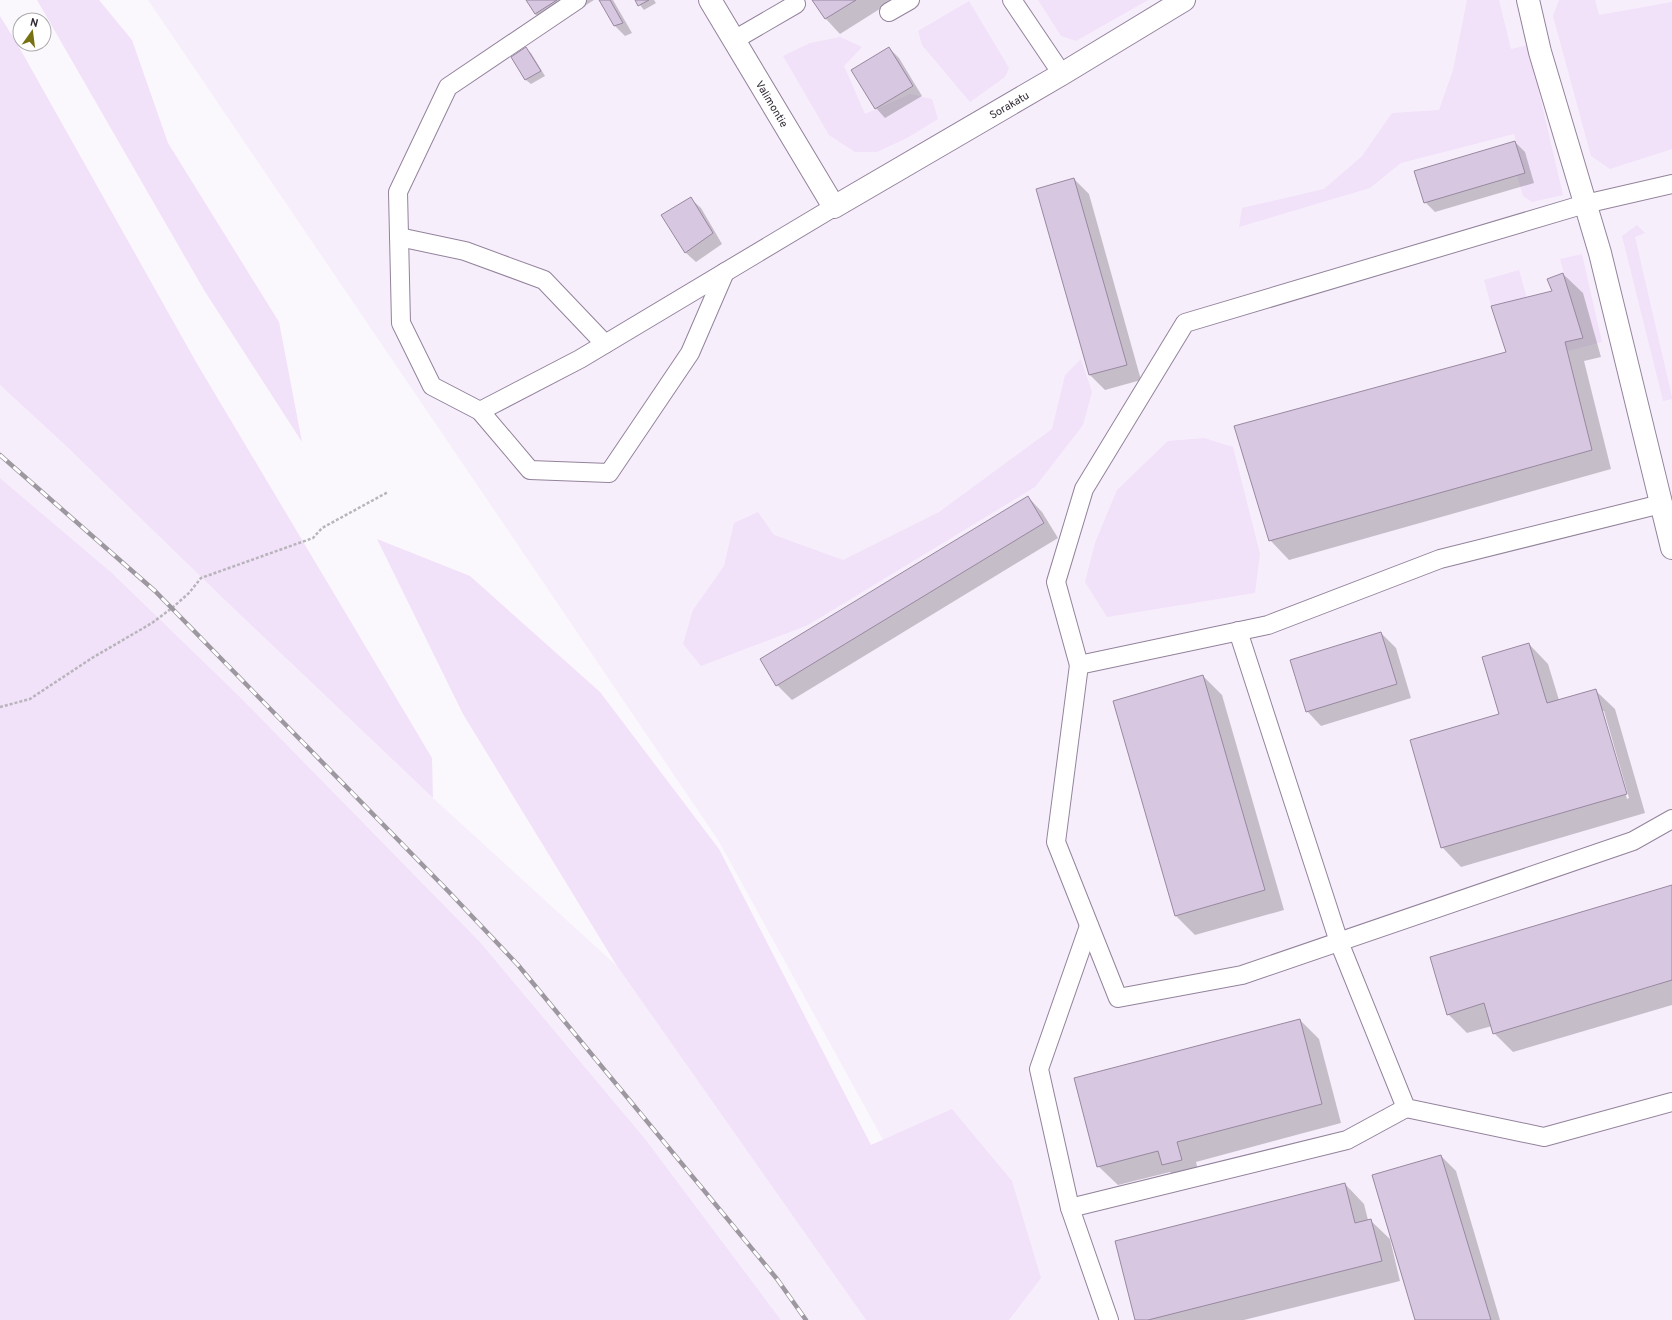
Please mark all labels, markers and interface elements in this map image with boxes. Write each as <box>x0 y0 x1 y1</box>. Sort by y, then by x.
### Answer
north arrow <box>12 12 52 52</box>
text: N <box>29 16 40 31</box>
street label: Valimontie <box>752 78 791 130</box>
street label: Sorakatu <box>987 89 1032 123</box>

